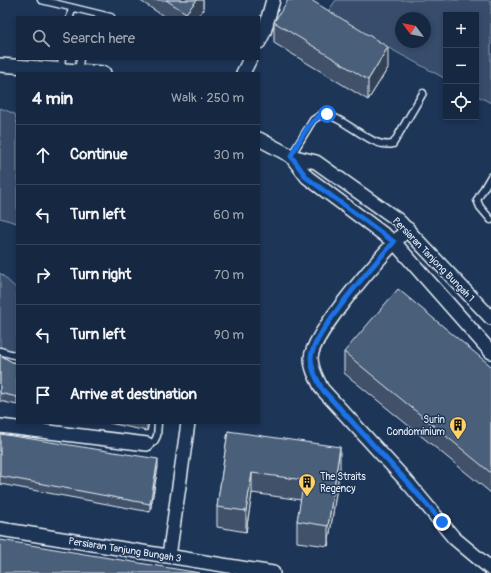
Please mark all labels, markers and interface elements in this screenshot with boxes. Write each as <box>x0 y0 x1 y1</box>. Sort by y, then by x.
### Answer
north arrow <box>395 12 431 48</box>
map controls <box>443 12 479 120</box>
button: + <box>443 12 479 48</box>
search box <box>16 16 260 60</box>
icon: search <box>30 27 52 49</box>
text: Search here <box>62 29 135 48</box>
button: − <box>443 48 479 84</box>
button: locate <box>443 84 479 120</box>
text: 4 min <box>32 88 73 109</box>
text: Walk · 250 m <box>171 90 244 106</box>
route start <box>318 105 336 123</box>
icon: ahead <box>32 144 54 166</box>
text: Continue <box>70 145 128 164</box>
text: 30 m <box>214 147 244 163</box>
icon: left <box>32 204 54 226</box>
text: Turn left <box>70 205 126 224</box>
text: 60 m <box>213 207 244 223</box>
street label: Persiaran Tanjong Bungah 1 <box>390 215 477 305</box>
icon: right <box>32 264 54 286</box>
text: Turn right <box>70 265 131 284</box>
text: 70 m <box>214 267 244 283</box>
icon: left <box>32 324 54 346</box>
text: Turn left <box>70 325 126 344</box>
text: 90 m <box>214 327 244 343</box>
icon: arrive <box>32 384 54 406</box>
text: Arrive at destination <box>70 385 197 404</box>
place label: Surin Condominium <box>387 414 445 438</box>
building icon: Surin Condominium <box>448 415 468 440</box>
place label: The Straits Regency <box>320 471 366 495</box>
building icon: The Straits Regency <box>297 472 317 497</box>
route end <box>433 513 451 531</box>
street label: Persiaran Tanjung Bungah 3 <box>68 535 183 565</box>

